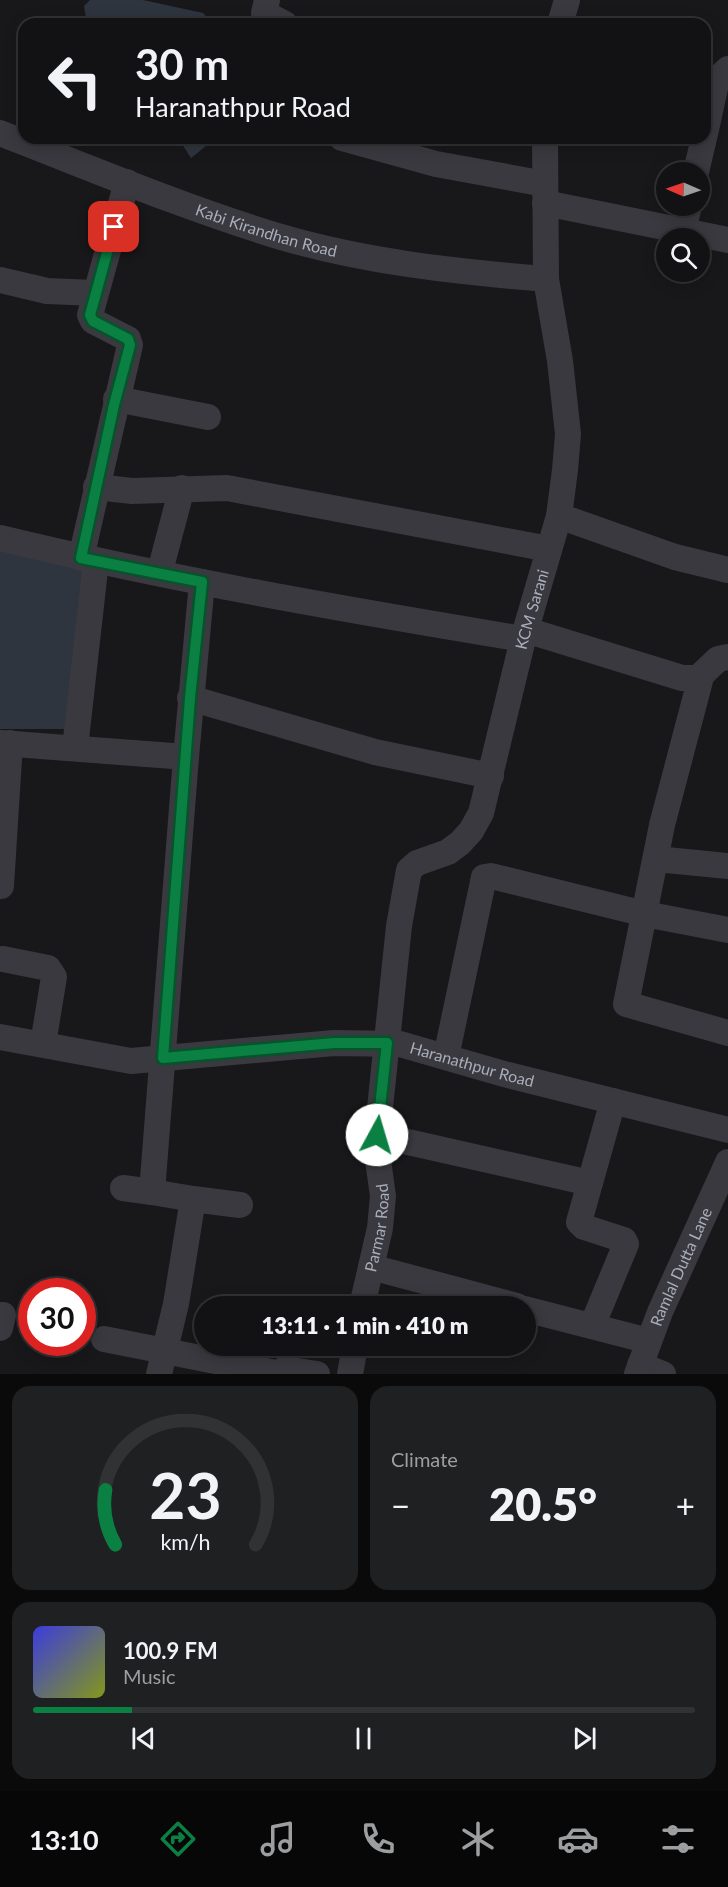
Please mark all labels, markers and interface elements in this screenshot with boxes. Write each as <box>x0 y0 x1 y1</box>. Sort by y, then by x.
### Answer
text: 30 m <box>135 39 229 89</box>
icon: left <box>36 42 114 120</box>
text: Haranathpur Road <box>135 90 351 123</box>
north arrow <box>656 162 710 216</box>
map controls <box>656 162 710 282</box>
street label: Kabi Kirandhan Road <box>193 199 339 260</box>
pin <box>88 201 139 252</box>
icon: arrive <box>97 210 130 243</box>
button: search <box>656 228 710 282</box>
street label: KCM Sarani <box>511 567 552 651</box>
street label: Haranathpur Road <box>408 1037 536 1090</box>
position arrow <box>345 1103 409 1167</box>
street label: Parmar Road <box>360 1182 392 1274</box>
street label: Ramlal Dutta Lane <box>646 1204 715 1328</box>
speed limit sign: 30 <box>18 1278 96 1356</box>
text: 13:11 · 1 min · 410 m <box>262 1312 468 1339</box>
text: Climate <box>391 1447 458 1471</box>
text: 23 <box>149 1457 221 1532</box>
text: 20.5° <box>489 1477 597 1531</box>
text: − <box>391 1485 410 1525</box>
text: + <box>676 1485 695 1525</box>
text: km/h <box>160 1529 210 1555</box>
text: 100.9 FM <box>123 1637 218 1664</box>
text: Music <box>123 1664 176 1688</box>
icon: previous <box>127 1722 160 1755</box>
icon: pause <box>347 1722 380 1755</box>
icon: next <box>568 1722 601 1755</box>
icon: directions <box>157 1818 199 1860</box>
icon: music <box>257 1818 299 1860</box>
icon: phone <box>357 1818 399 1860</box>
icon: climate <box>457 1818 499 1860</box>
icon: car <box>557 1818 599 1860</box>
icon: filters <box>657 1818 699 1860</box>
text: 13:10 <box>29 1823 99 1856</box>

